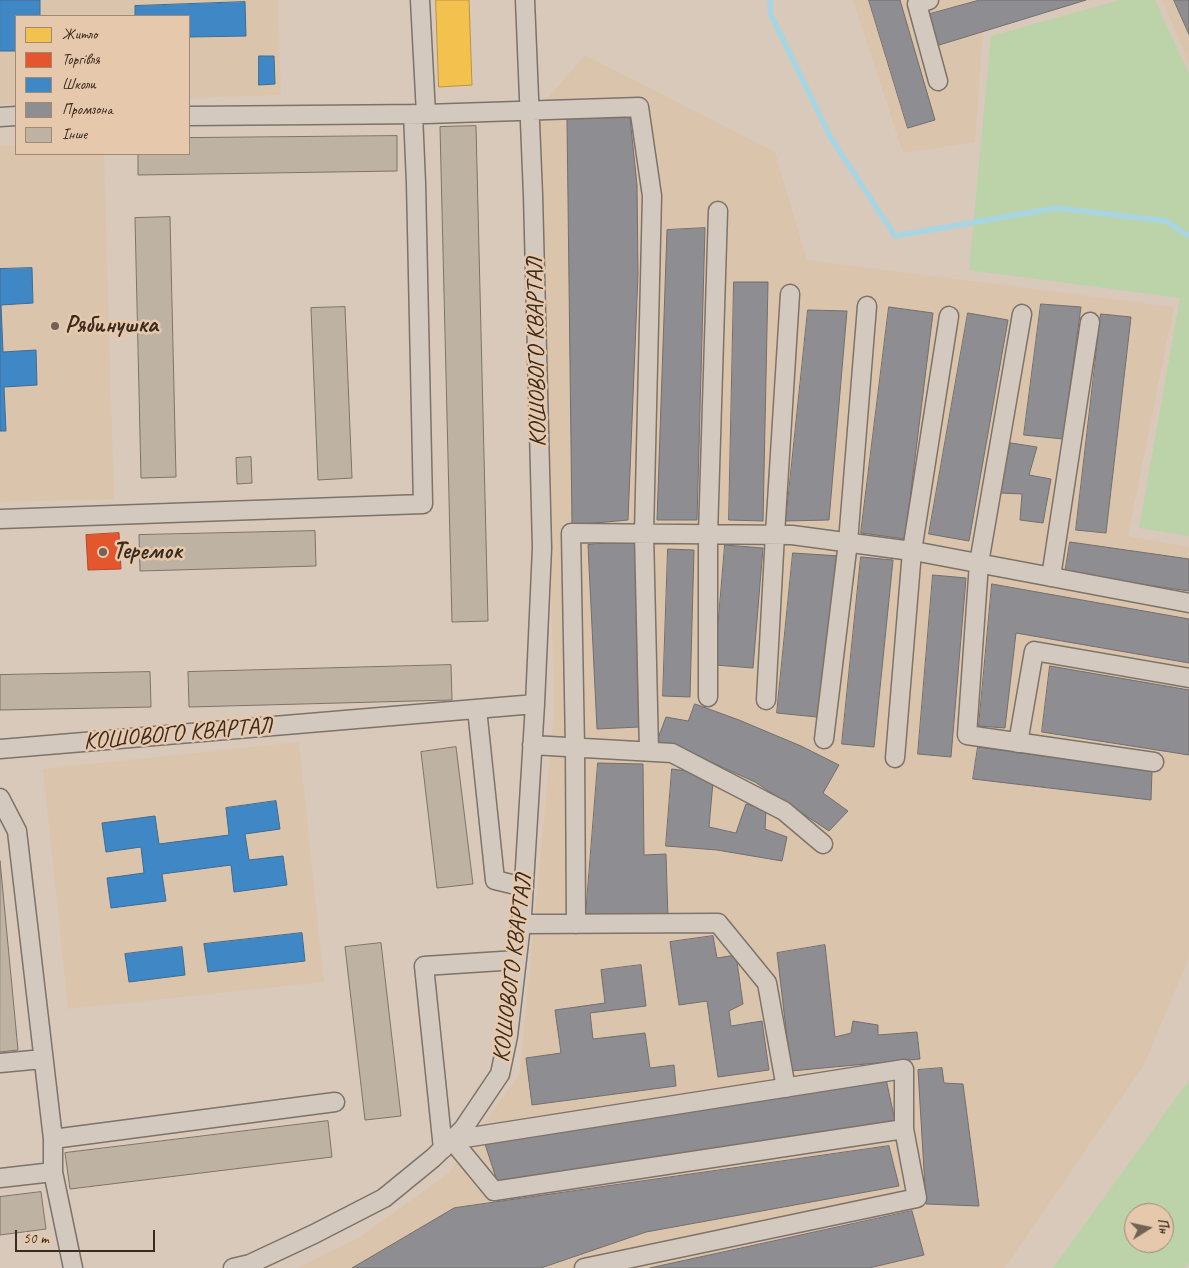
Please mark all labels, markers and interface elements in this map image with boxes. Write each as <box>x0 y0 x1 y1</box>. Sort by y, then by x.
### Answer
legend <box>15 15 190 155</box>
text: Житло <box>62 25 97 44</box>
text: Торгівля <box>62 50 100 69</box>
text: Школи <box>62 75 96 94</box>
text: Промзона <box>62 100 113 119</box>
text: Інше <box>62 125 87 144</box>
street label: КОШОВОГО КВАРТАЛ <box>521 257 553 447</box>
place label: Рябинушка <box>65 312 158 340</box>
marker: Рябинушка <box>49 320 61 332</box>
place label: Теремок <box>113 538 182 566</box>
marker: Теремок <box>97 546 109 558</box>
street label: КОШОВОГО КВАРТАЛ <box>82 711 274 757</box>
street label: КОШОВОГО КВАРТАЛ <box>487 872 539 1064</box>
north arrow <box>1124 1203 1174 1253</box>
text: Пн <box>1154 1217 1173 1234</box>
scale bar <box>18 1220 158 1252</box>
text: 50 m <box>23 1229 49 1248</box>

